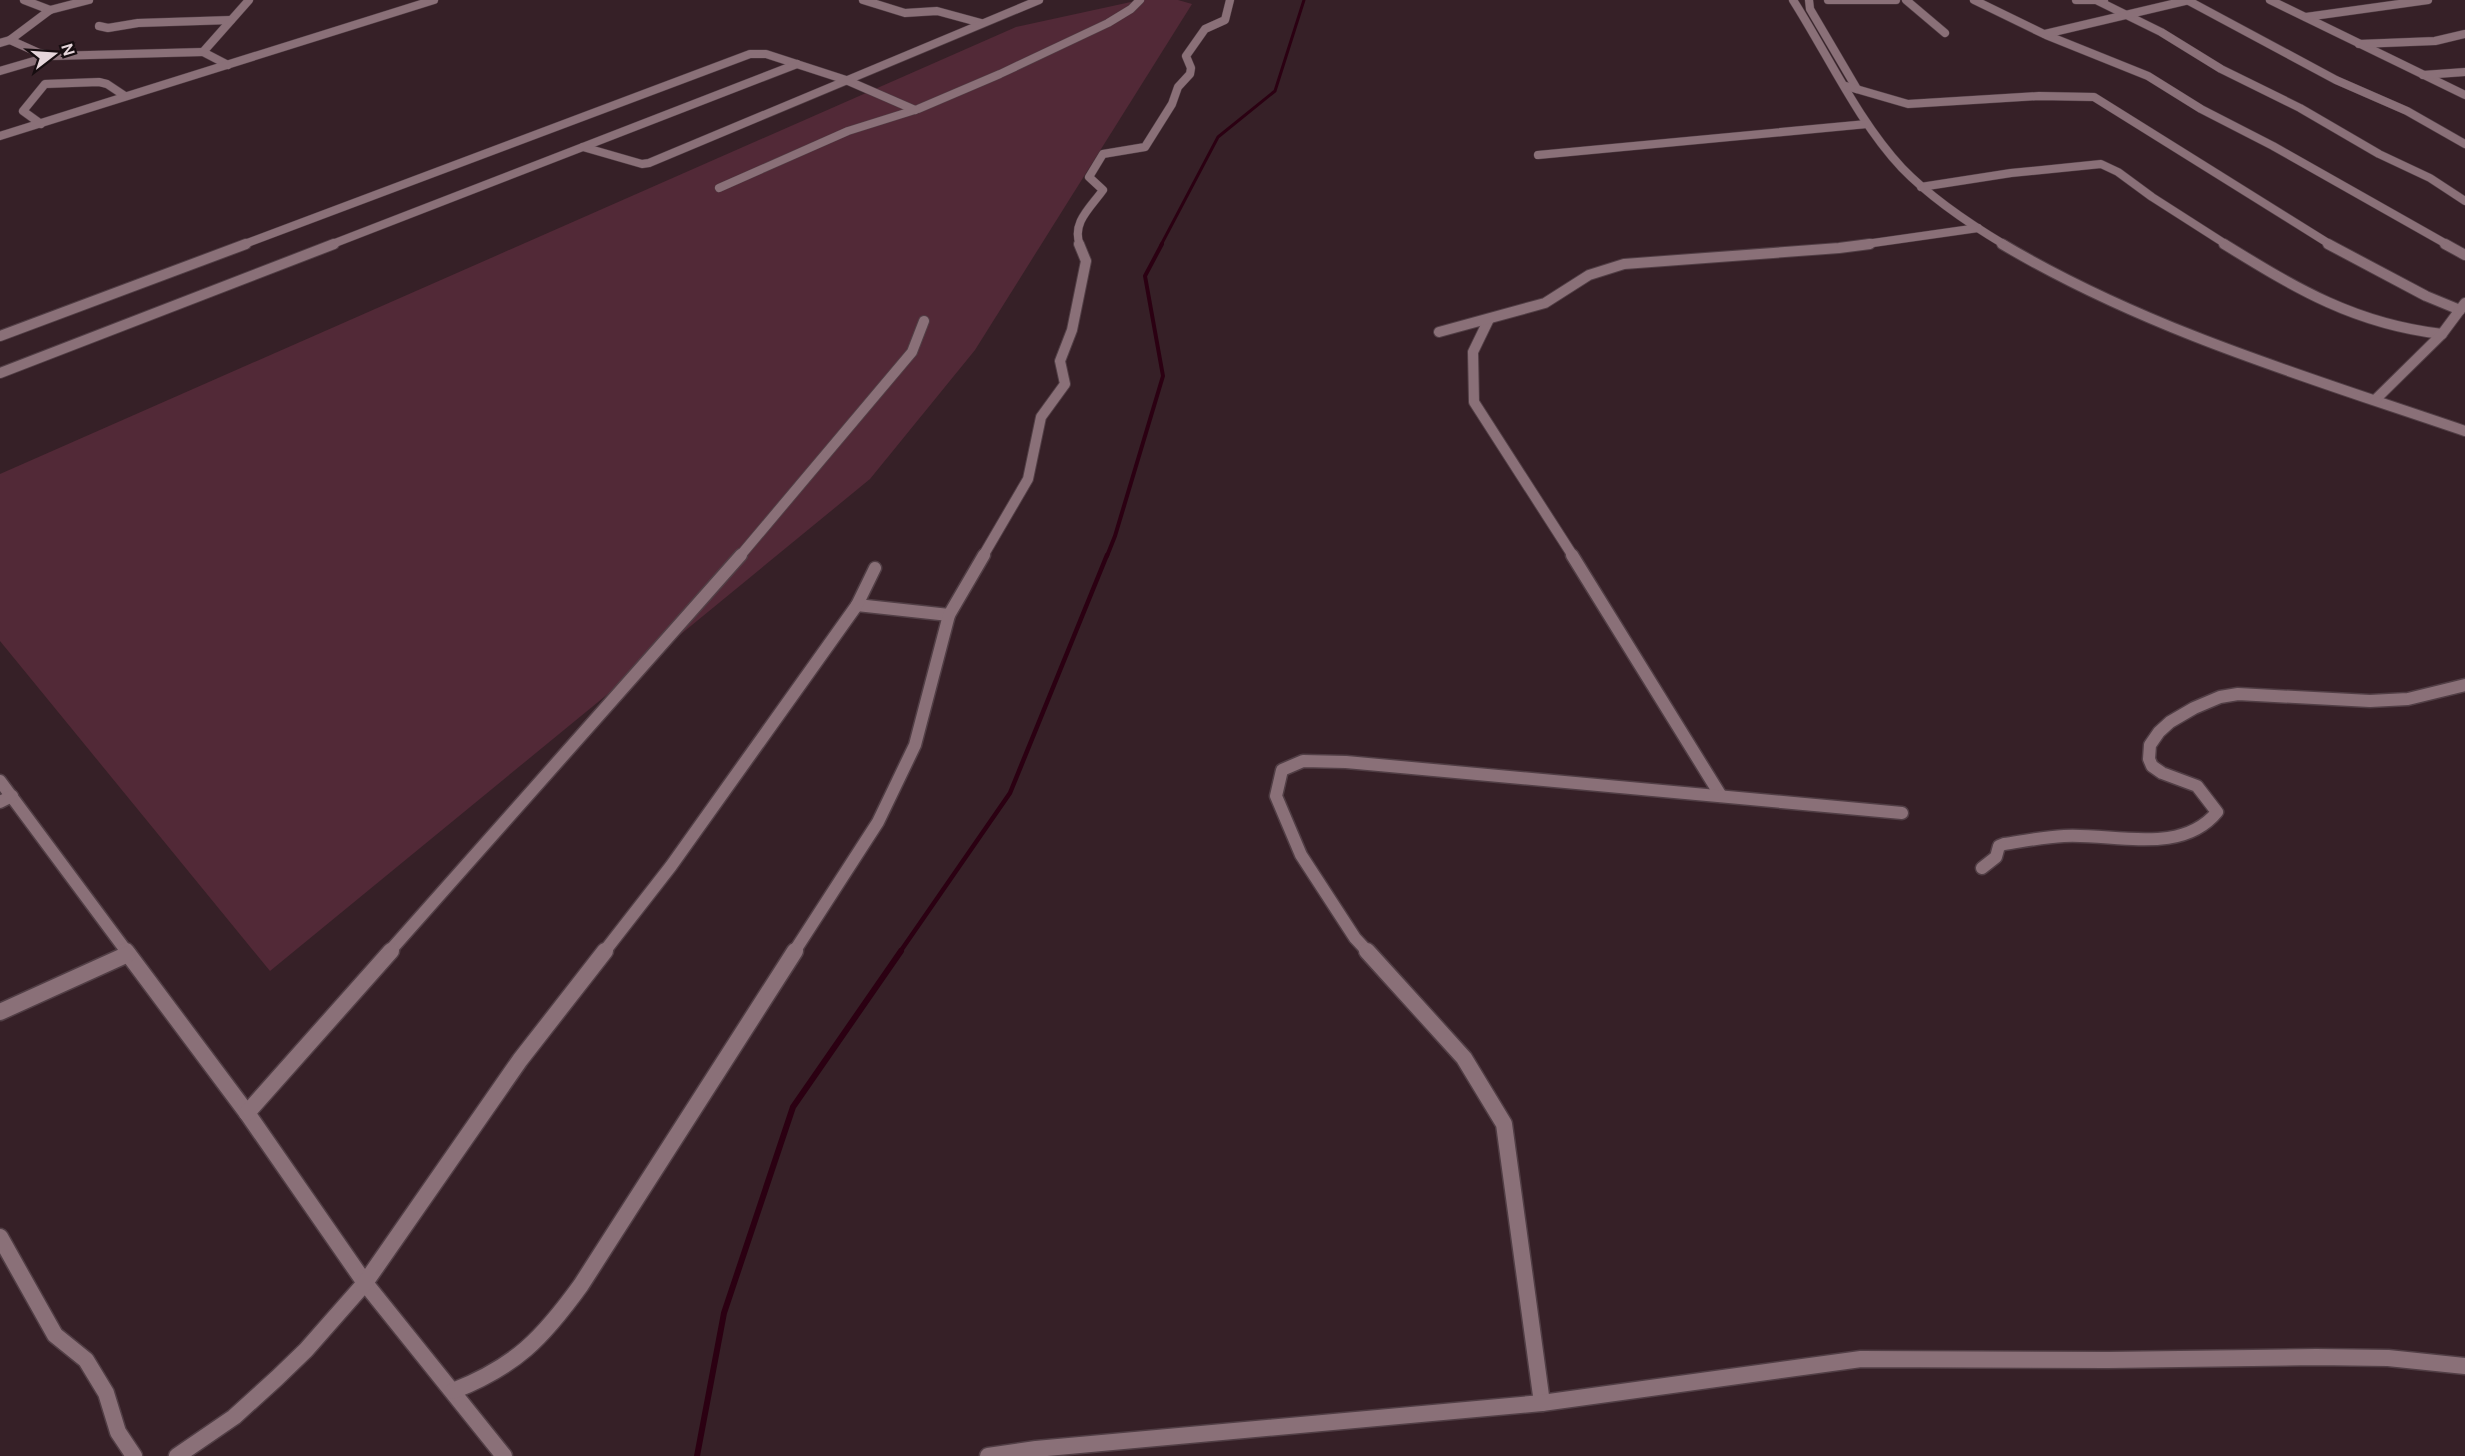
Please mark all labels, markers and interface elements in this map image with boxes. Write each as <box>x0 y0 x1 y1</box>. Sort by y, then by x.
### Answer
north arrow <box>24 24 84 84</box>
text: N <box>56 41 80 58</box>

